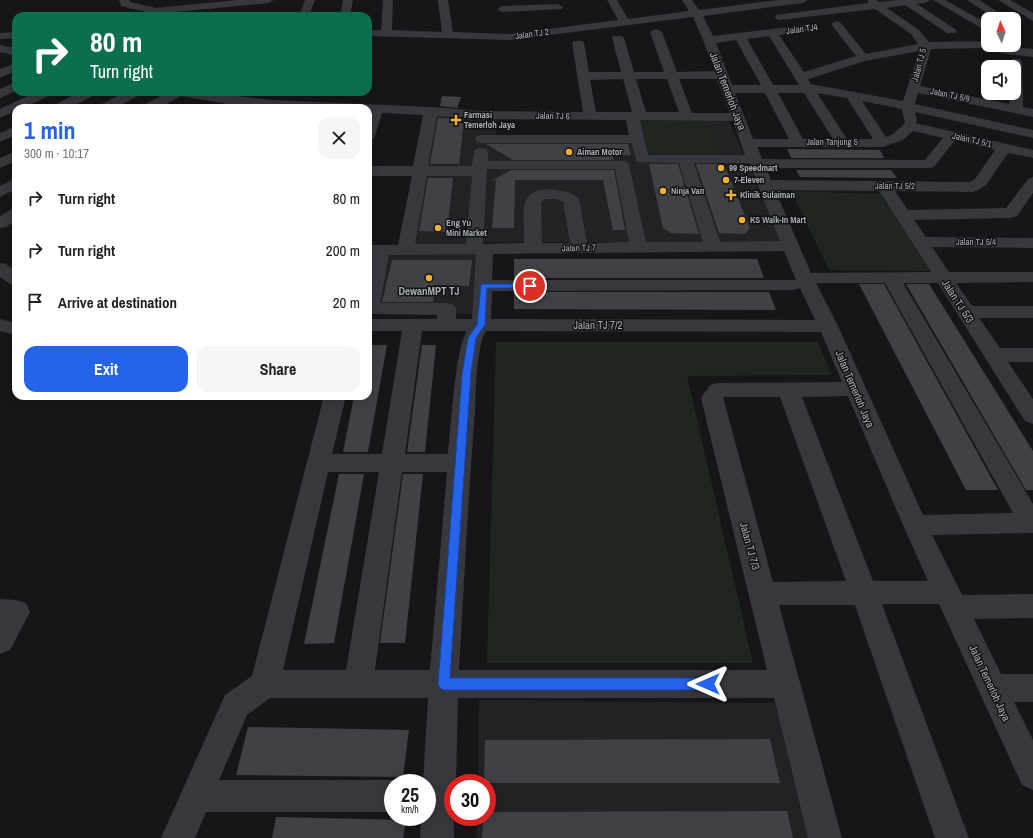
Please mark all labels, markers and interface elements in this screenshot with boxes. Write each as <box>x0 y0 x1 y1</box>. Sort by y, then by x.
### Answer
north arrow <box>981 12 1021 52</box>
map controls <box>981 12 1021 100</box>
street label: Jalan TJ4 <box>785 21 819 37</box>
text: 80 m <box>90 23 142 61</box>
street label: Jalan TJ 2 <box>514 26 550 42</box>
icon: right <box>24 28 76 80</box>
street label: Jalan TJ 5 <box>909 47 929 83</box>
street label: Jalan Temerloh Jaya <box>707 50 749 132</box>
text: Turn right <box>90 59 153 84</box>
button: sound <box>981 60 1021 100</box>
street label: Jalan TJ 5/9 <box>929 85 971 105</box>
place label: Farmasi Temerloh Jaya <box>464 109 516 131</box>
street label: Jalan TJ 6 <box>536 110 570 122</box>
text: 1 min <box>24 114 75 146</box>
marker: Farmasi Temerloh Jaya <box>451 115 461 125</box>
button: close <box>318 117 360 159</box>
street label: Jalan TJ 5/1 <box>951 130 993 150</box>
street label: Jalan Tanjung 5 <box>806 136 858 148</box>
text: 300 m · 10:17 <box>24 145 89 162</box>
place label: Aiman Motor <box>577 146 622 158</box>
marker: Aiman Motor <box>564 147 574 157</box>
place label: 99 Speedmart <box>729 162 778 174</box>
marker: 99 Speedmart <box>716 163 726 173</box>
place label: 7-Eleven <box>734 174 765 186</box>
marker: 7-Eleven <box>721 175 731 185</box>
street label: Jalan TJ 5/2 <box>875 180 915 192</box>
place label: Ninja Van <box>671 185 705 197</box>
marker: Ninja Van <box>658 186 668 196</box>
icon: right <box>24 187 46 209</box>
text: Turn right <box>58 188 115 209</box>
text: 80 m <box>333 188 360 209</box>
marker: Klinik Sulaiman <box>725 189 737 201</box>
place label: Klinik Sulaiman <box>740 189 795 201</box>
place label: KS Walk-In Mart <box>750 214 806 226</box>
marker: KS Walk-In Mart <box>737 215 747 225</box>
place label: Eng Yu Mini Market <box>446 217 487 239</box>
marker: Eng Yu Mini Market <box>433 223 443 233</box>
street label: Jalan TJ 5/4 <box>956 236 996 248</box>
icon: right <box>24 239 46 261</box>
text: Turn right <box>58 240 115 261</box>
text: 200 m <box>326 240 360 261</box>
street label: Jalan TJ 7 <box>562 242 596 254</box>
pin <box>513 269 547 303</box>
marker: DewanMPT TJ <box>424 273 434 283</box>
icon: arrive <box>519 275 541 297</box>
street label: Jalan TJ 5/3 <box>939 277 977 325</box>
place label: DewanMPT TJ <box>398 284 460 298</box>
icon: arrive <box>24 291 46 313</box>
text: Arrive at destination <box>58 292 177 313</box>
text: 20 m <box>333 292 360 313</box>
street label: Jalan TJ 7/2 <box>574 318 622 332</box>
button: Exit <box>24 346 188 392</box>
button: Share <box>196 346 360 392</box>
street label: Jalan Temerloh Jaya <box>832 348 878 430</box>
street label: Jalan TJ 7/3 <box>737 521 763 571</box>
street label: Jalan Temerloh Jaya <box>966 643 1014 723</box>
position arrow <box>687 663 729 705</box>
speed limit sign: 30 <box>444 774 496 826</box>
text: 25 <box>401 781 419 808</box>
text: km/h <box>401 803 419 816</box>

